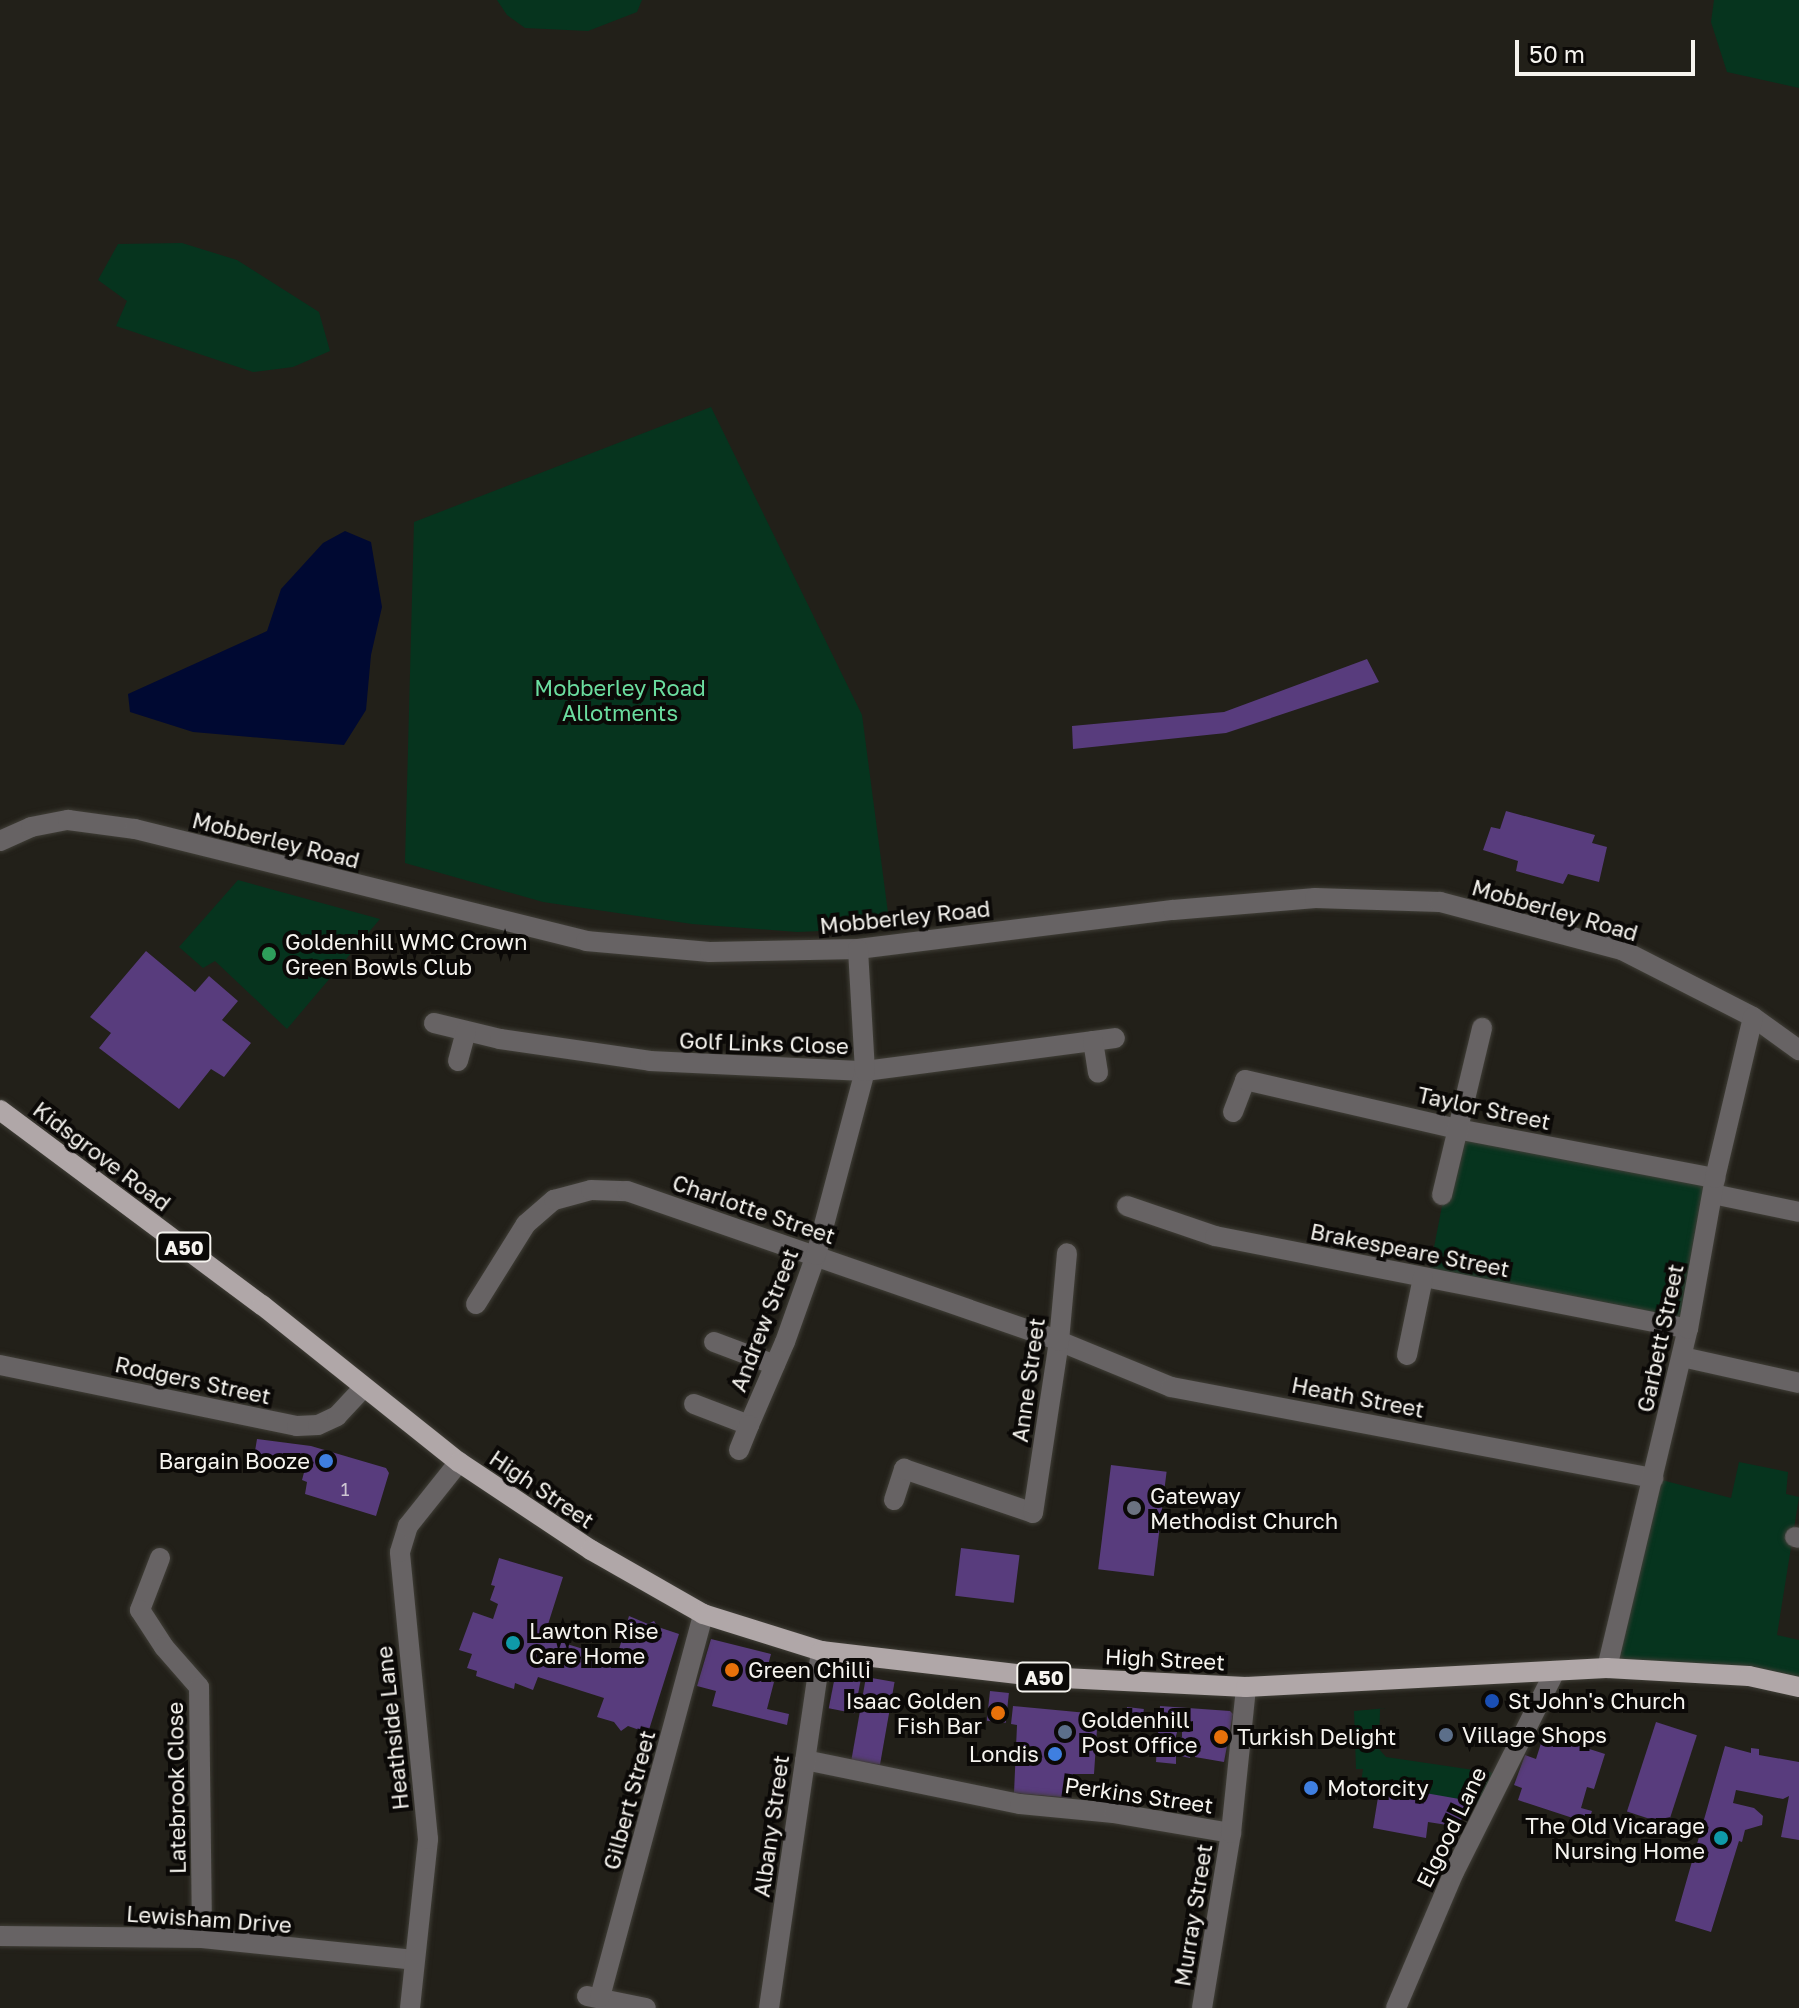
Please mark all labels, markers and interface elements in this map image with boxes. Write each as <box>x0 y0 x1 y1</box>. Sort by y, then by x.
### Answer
scale bar <box>1519 24 1699 74</box>
text: 50 m <box>1529 39 1585 68</box>
park label: Mobberley Road Allotments <box>534 674 706 726</box>
street label: Mobberley Road <box>190 806 362 874</box>
street label: Mobberley Road <box>1469 874 1641 946</box>
street label: Mobberley Road <box>818 895 992 939</box>
place label: Goldenhill WMC Crown Green Bowls Club <box>285 928 528 980</box>
marker: Goldenhill WMC Crown Green Bowls Club <box>260 945 278 963</box>
street label: Golf Links Close <box>679 1027 849 1059</box>
street label: Taylor Street <box>1415 1081 1553 1135</box>
street label: Kidsgrove Road <box>28 1096 176 1216</box>
street label: Charlotte Street <box>669 1169 839 1249</box>
street label: Brakespeare Street <box>1308 1218 1512 1282</box>
road number: A50 <box>156 1231 212 1263</box>
street label: Andrew Street <box>725 1245 803 1395</box>
street label: Garbett Street <box>1631 1261 1689 1415</box>
street label: Anne Street <box>1006 1316 1050 1444</box>
street label: Rodgers Street <box>113 1351 273 1409</box>
street label: Heath Street <box>1289 1371 1427 1423</box>
street label: High Street <box>485 1444 599 1534</box>
place label: Bargain Booze <box>158 1448 310 1474</box>
marker: Bargain Booze <box>317 1452 335 1470</box>
house number: 1 <box>341 1478 349 1500</box>
place label: Gateway Methodist Church <box>1150 1482 1338 1534</box>
marker: Gateway Methodist Church <box>1125 1499 1143 1517</box>
place label: Lawton Rise Care Home <box>529 1617 659 1668</box>
marker: Lawton Rise Care Home <box>504 1634 522 1652</box>
street label: High Street <box>1104 1643 1226 1675</box>
street label: Heathside Lane <box>370 1645 414 1811</box>
place label: Green Chilli <box>748 1657 871 1683</box>
marker: Green Chilli <box>723 1661 741 1679</box>
road number: A50 <box>1016 1661 1072 1693</box>
place label: Isaac Golden Fish Bar <box>846 1687 982 1738</box>
place label: St John's Church <box>1508 1688 1686 1714</box>
marker: St John's Church <box>1483 1692 1501 1710</box>
street label: Latebrook Close <box>161 1702 191 1874</box>
marker: Isaac Golden Fish Bar <box>989 1704 1007 1722</box>
place label: Goldenhill Post Office <box>1081 1706 1198 1758</box>
place label: Village Shops <box>1462 1722 1607 1748</box>
marker: Goldenhill Post Office <box>1056 1723 1074 1741</box>
place label: Turkish Delight <box>1237 1724 1396 1750</box>
marker: Village Shops <box>1437 1726 1455 1744</box>
street label: Gilbert Street <box>598 1727 660 1873</box>
marker: Turkish Delight <box>1212 1728 1230 1746</box>
place label: Londis <box>969 1741 1039 1767</box>
marker: Londis <box>1046 1745 1064 1763</box>
street label: Albany Street <box>748 1753 794 1899</box>
street label: Elgood Lane <box>1410 1762 1492 1892</box>
street label: Perkins Street <box>1063 1772 1215 1818</box>
place label: Motorcity <box>1327 1775 1429 1801</box>
marker: Motorcity <box>1302 1779 1320 1797</box>
place label: The Old Vicarage Nursing Home <box>1525 1812 1705 1864</box>
marker: The Old Vicarage Nursing Home <box>1712 1829 1730 1847</box>
street label: Murray Street <box>1169 1842 1217 1988</box>
street label: Lewisham Drive <box>125 1900 293 1938</box>

